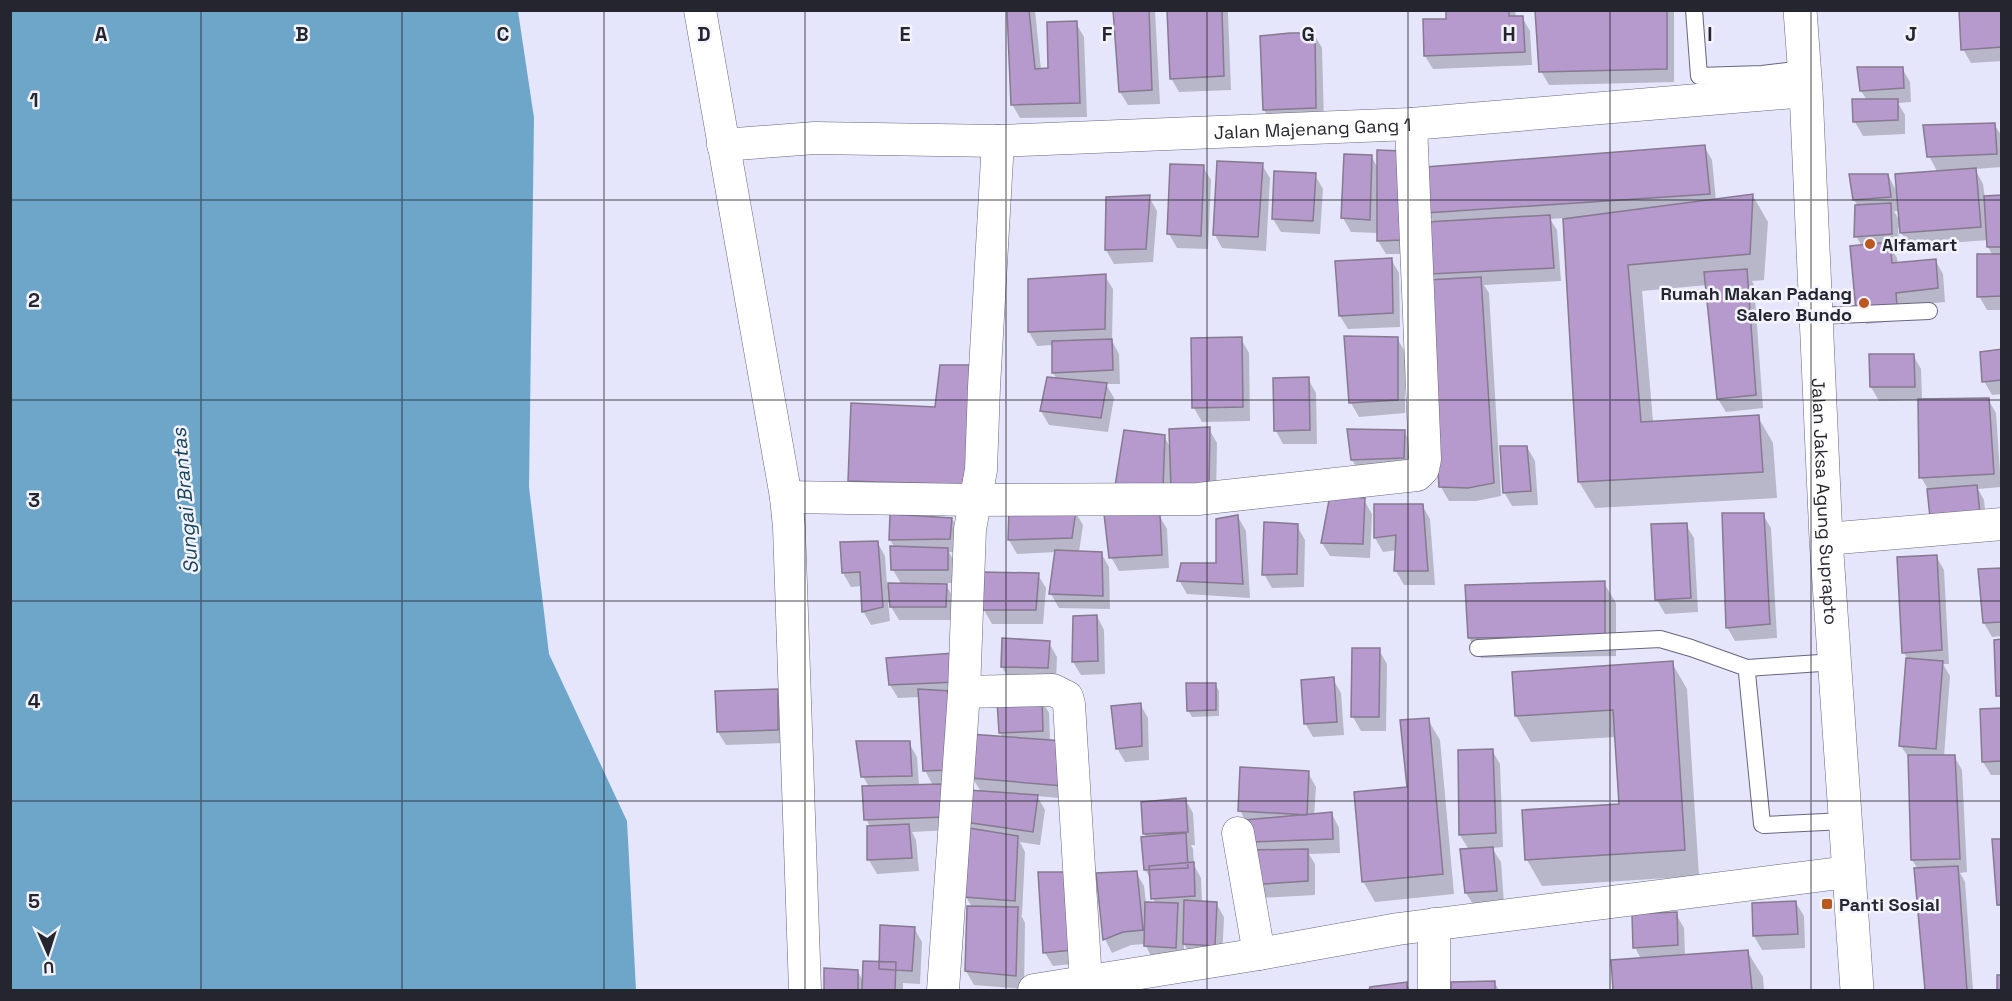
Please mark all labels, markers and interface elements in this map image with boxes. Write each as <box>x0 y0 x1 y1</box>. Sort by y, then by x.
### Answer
text: A <box>95 21 108 47</box>
text: B <box>295 21 309 47</box>
text: C <box>497 21 510 47</box>
text: D <box>697 21 711 47</box>
text: E <box>899 21 911 47</box>
text: F <box>1102 21 1113 47</box>
text: G <box>1301 21 1315 47</box>
text: H <box>1502 21 1516 47</box>
text: I <box>1707 21 1713 47</box>
text: J <box>1905 21 1917 47</box>
text: 1 <box>29 87 39 113</box>
street label: Jalan Majenang Gang 1 <box>1213 112 1412 144</box>
place label: Alfamart <box>1882 233 1957 256</box>
marker: Alfamart <box>1863 237 1877 251</box>
place label: Rumah Makan Padang Salero Bundo <box>1660 282 1852 326</box>
text: 2 <box>28 287 40 313</box>
marker: Rumah Makan Padang Salero Bundo <box>1857 296 1871 310</box>
street label: Jalan Jaksa Agung Suprapto <box>1807 377 1843 626</box>
water label: Sungai Brantas <box>166 426 204 575</box>
text: 3 <box>28 487 40 513</box>
text: 4 <box>28 688 41 714</box>
text: 5 <box>28 888 40 914</box>
place label: Panti Sosial <box>1839 893 1940 916</box>
marker: Panti Sosial <box>1820 897 1834 911</box>
north arrow <box>18 923 78 983</box>
text: U <box>43 957 55 978</box>

